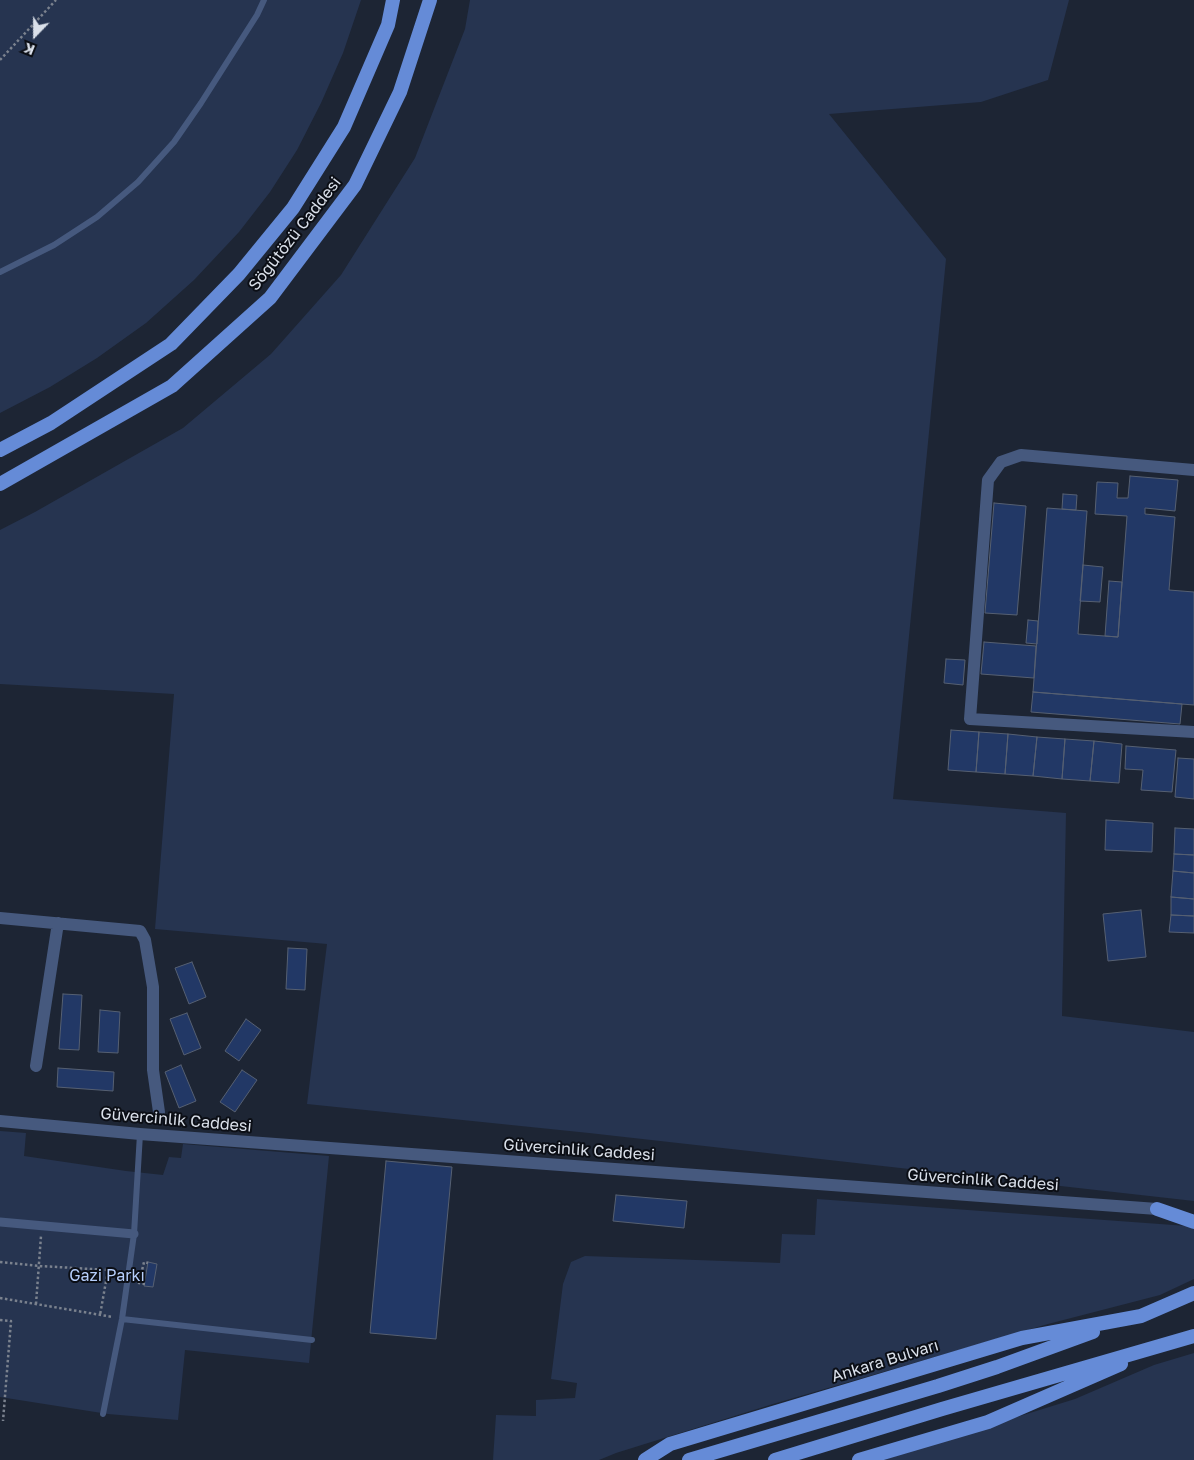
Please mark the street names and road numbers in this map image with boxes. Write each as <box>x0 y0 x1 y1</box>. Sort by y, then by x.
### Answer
street label: Söğütözü Caddesi <box>245 173 345 295</box>
street label: Güvercinlik Caddesi <box>100 1104 252 1136</box>
street label: Güvercinlik Caddesi <box>503 1135 655 1165</box>
street label: Güvercinlik Caddesi <box>907 1165 1059 1195</box>
street label: Ankara Bulvarı <box>829 1336 941 1386</box>

